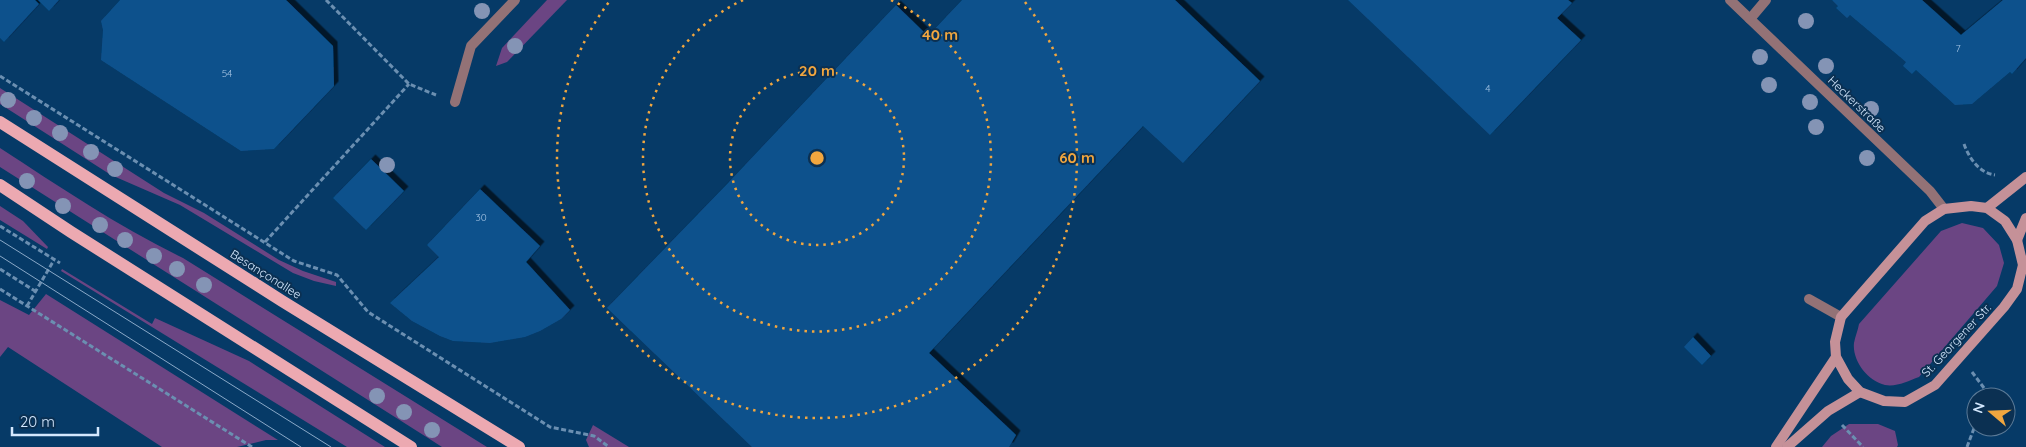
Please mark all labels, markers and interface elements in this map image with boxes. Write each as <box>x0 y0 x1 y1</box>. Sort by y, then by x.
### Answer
text: 40 m <box>922 25 958 44</box>
house number: 7 <box>1955 42 1961 55</box>
text: 20 m <box>799 61 835 80</box>
house number: 54 <box>222 67 232 80</box>
street label: Heckerstraße <box>1825 73 1889 135</box>
house number: 4 <box>1485 82 1491 95</box>
text: 60 m <box>1059 148 1095 167</box>
centre of rings <box>808 149 826 167</box>
house number: 30 <box>475 211 487 224</box>
street label: Besançonallee <box>228 246 305 302</box>
street label: St. Georgener Str. <box>1918 300 1994 380</box>
north arrow <box>1966 387 2016 437</box>
text: N <box>1969 400 1989 416</box>
scale bar <box>12 404 99 436</box>
text: 20 m <box>20 412 55 431</box>

